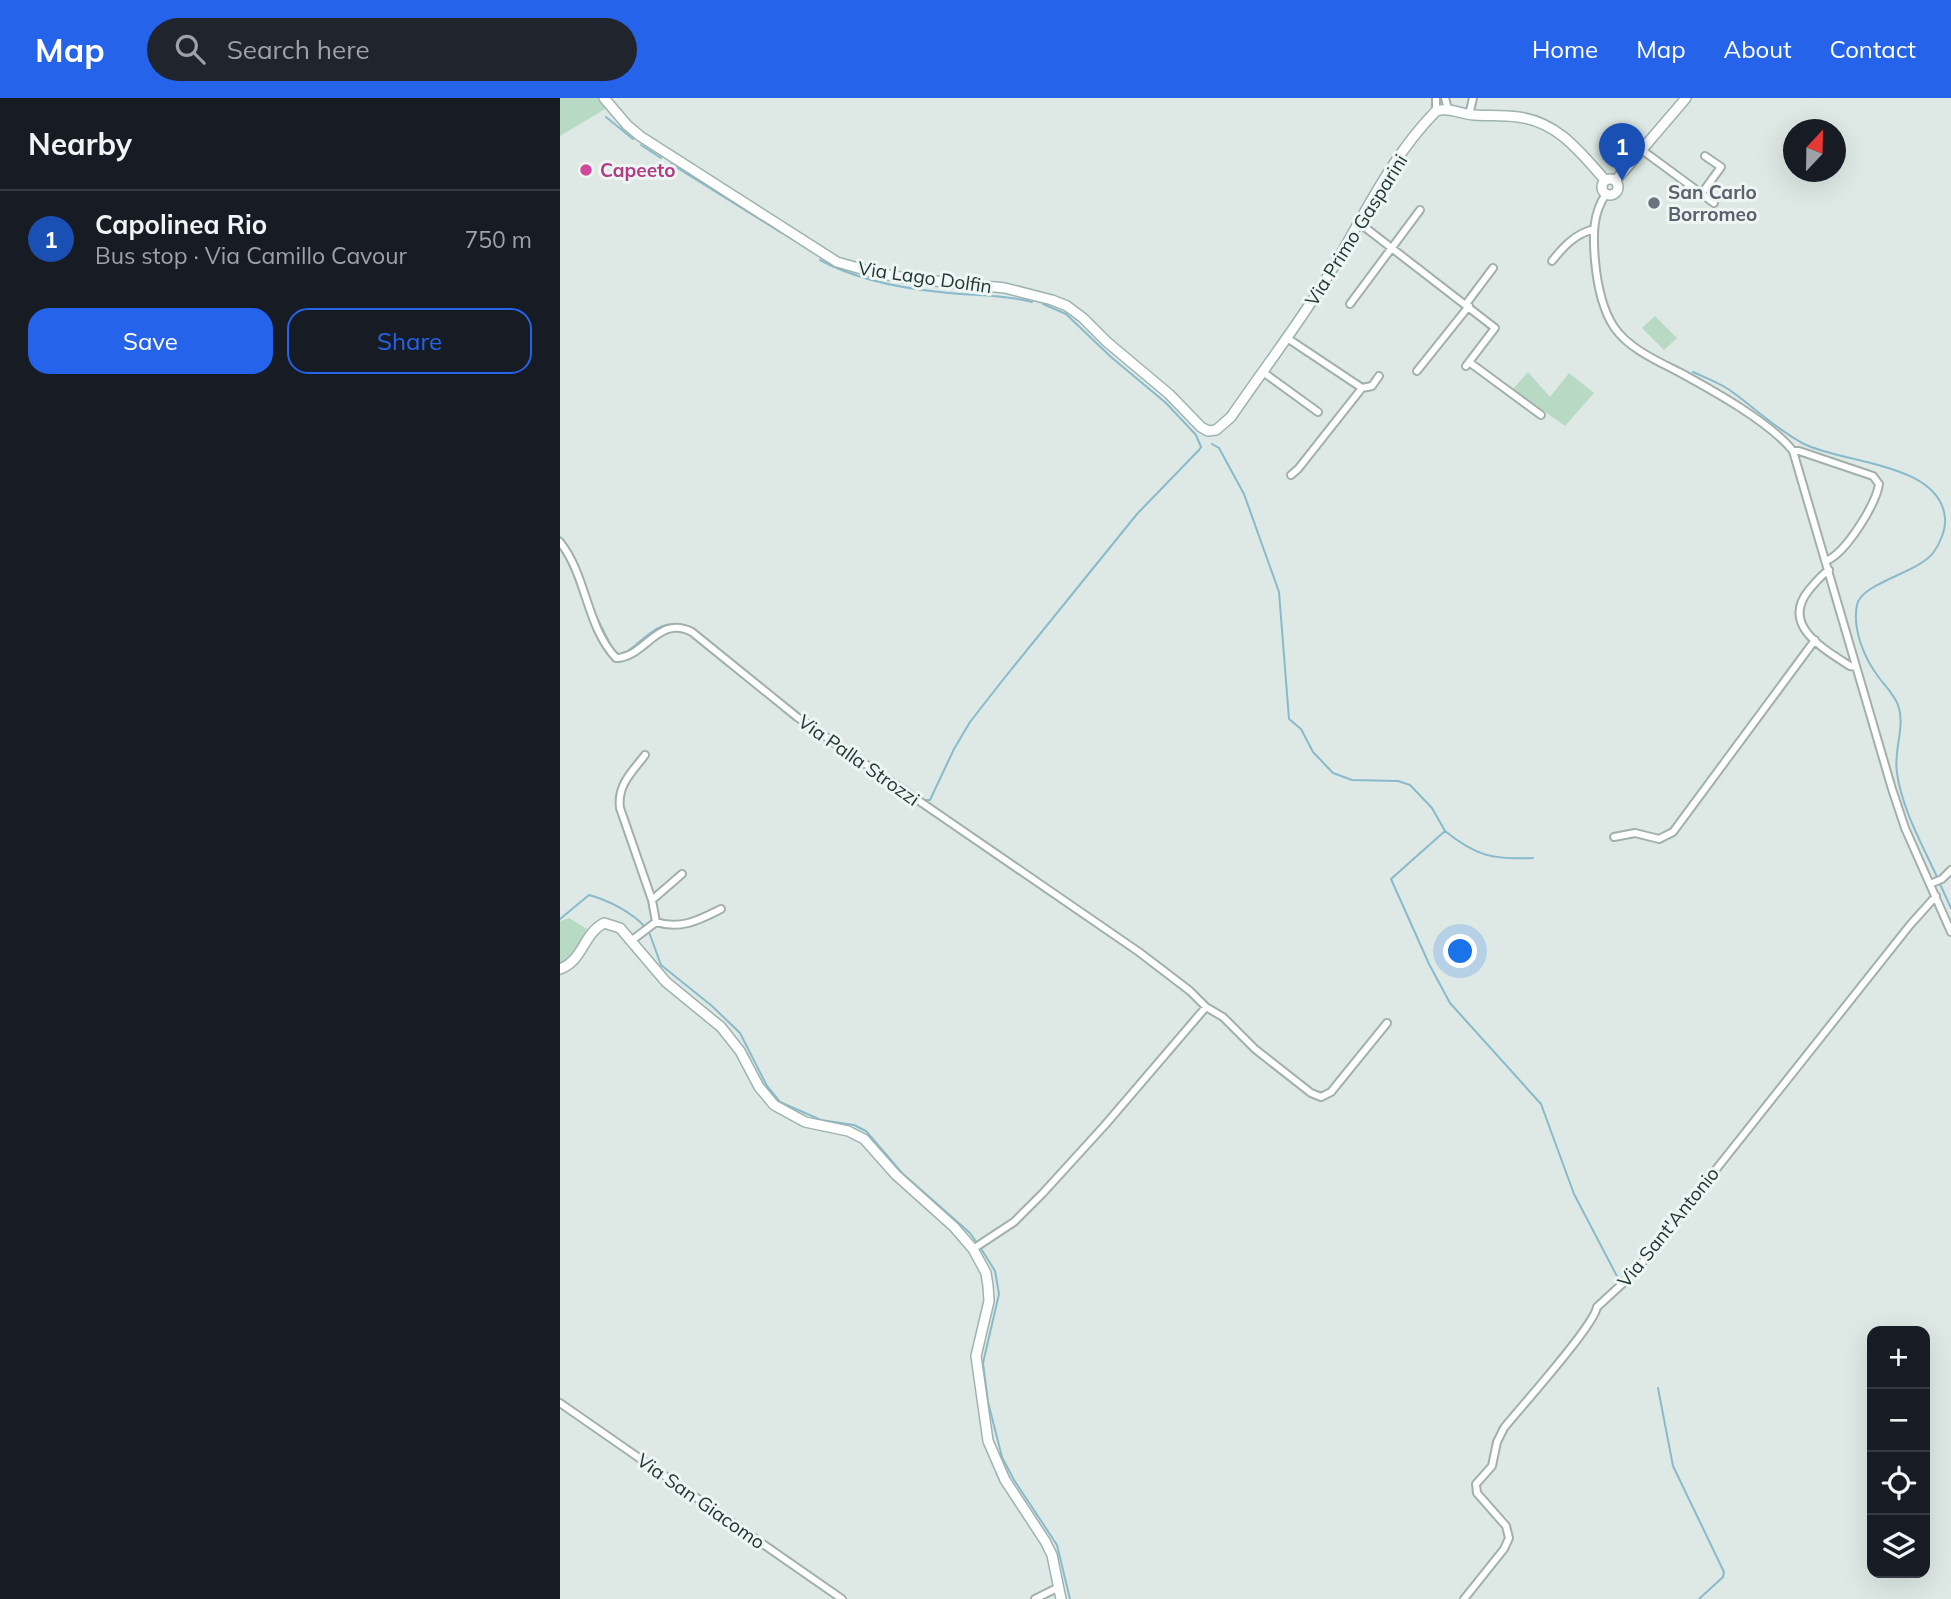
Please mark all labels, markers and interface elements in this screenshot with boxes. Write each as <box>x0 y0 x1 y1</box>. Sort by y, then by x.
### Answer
search box <box>147 18 637 81</box>
text: Map <box>35 29 105 70</box>
icon: search <box>171 30 209 68</box>
text: Search here <box>227 33 370 66</box>
text: Home <box>1532 34 1598 64</box>
text: Map <box>1636 34 1686 64</box>
text: About <box>1724 34 1792 64</box>
text: Contact <box>1830 34 1916 64</box>
north arrow <box>1783 119 1846 182</box>
pin: 1 <box>1599 123 1645 181</box>
text: Nearby <box>28 125 132 163</box>
street label: Via Primo Gasparini <box>1300 150 1412 310</box>
place label: Capeeto <box>600 158 675 182</box>
marker: Capeeto <box>578 162 594 178</box>
place label: San Carlo Borromeo <box>1668 180 1757 226</box>
marker: San Carlo Borromeo <box>1646 195 1662 211</box>
text: Capolinea Rio <box>95 208 267 241</box>
text: 1 <box>44 225 58 254</box>
text: 750 m <box>464 225 532 254</box>
text: Bus stop · Via Camillo Cavour <box>95 241 407 270</box>
street label: Via Lago Dolfin <box>857 256 993 298</box>
button: Save <box>28 308 273 374</box>
button: Share <box>287 308 532 374</box>
street label: Via Palla Strozzi <box>794 709 924 811</box>
your location <box>1443 934 1477 968</box>
street label: Via Sant'Antonio <box>1612 1162 1724 1292</box>
map controls <box>1867 1326 1930 1578</box>
button: + <box>1867 1326 1930 1389</box>
button: − <box>1867 1389 1930 1452</box>
street label: Via San Giacomo <box>632 1448 770 1554</box>
button: locate <box>1867 1452 1930 1515</box>
button: layers <box>1867 1515 1930 1578</box>

